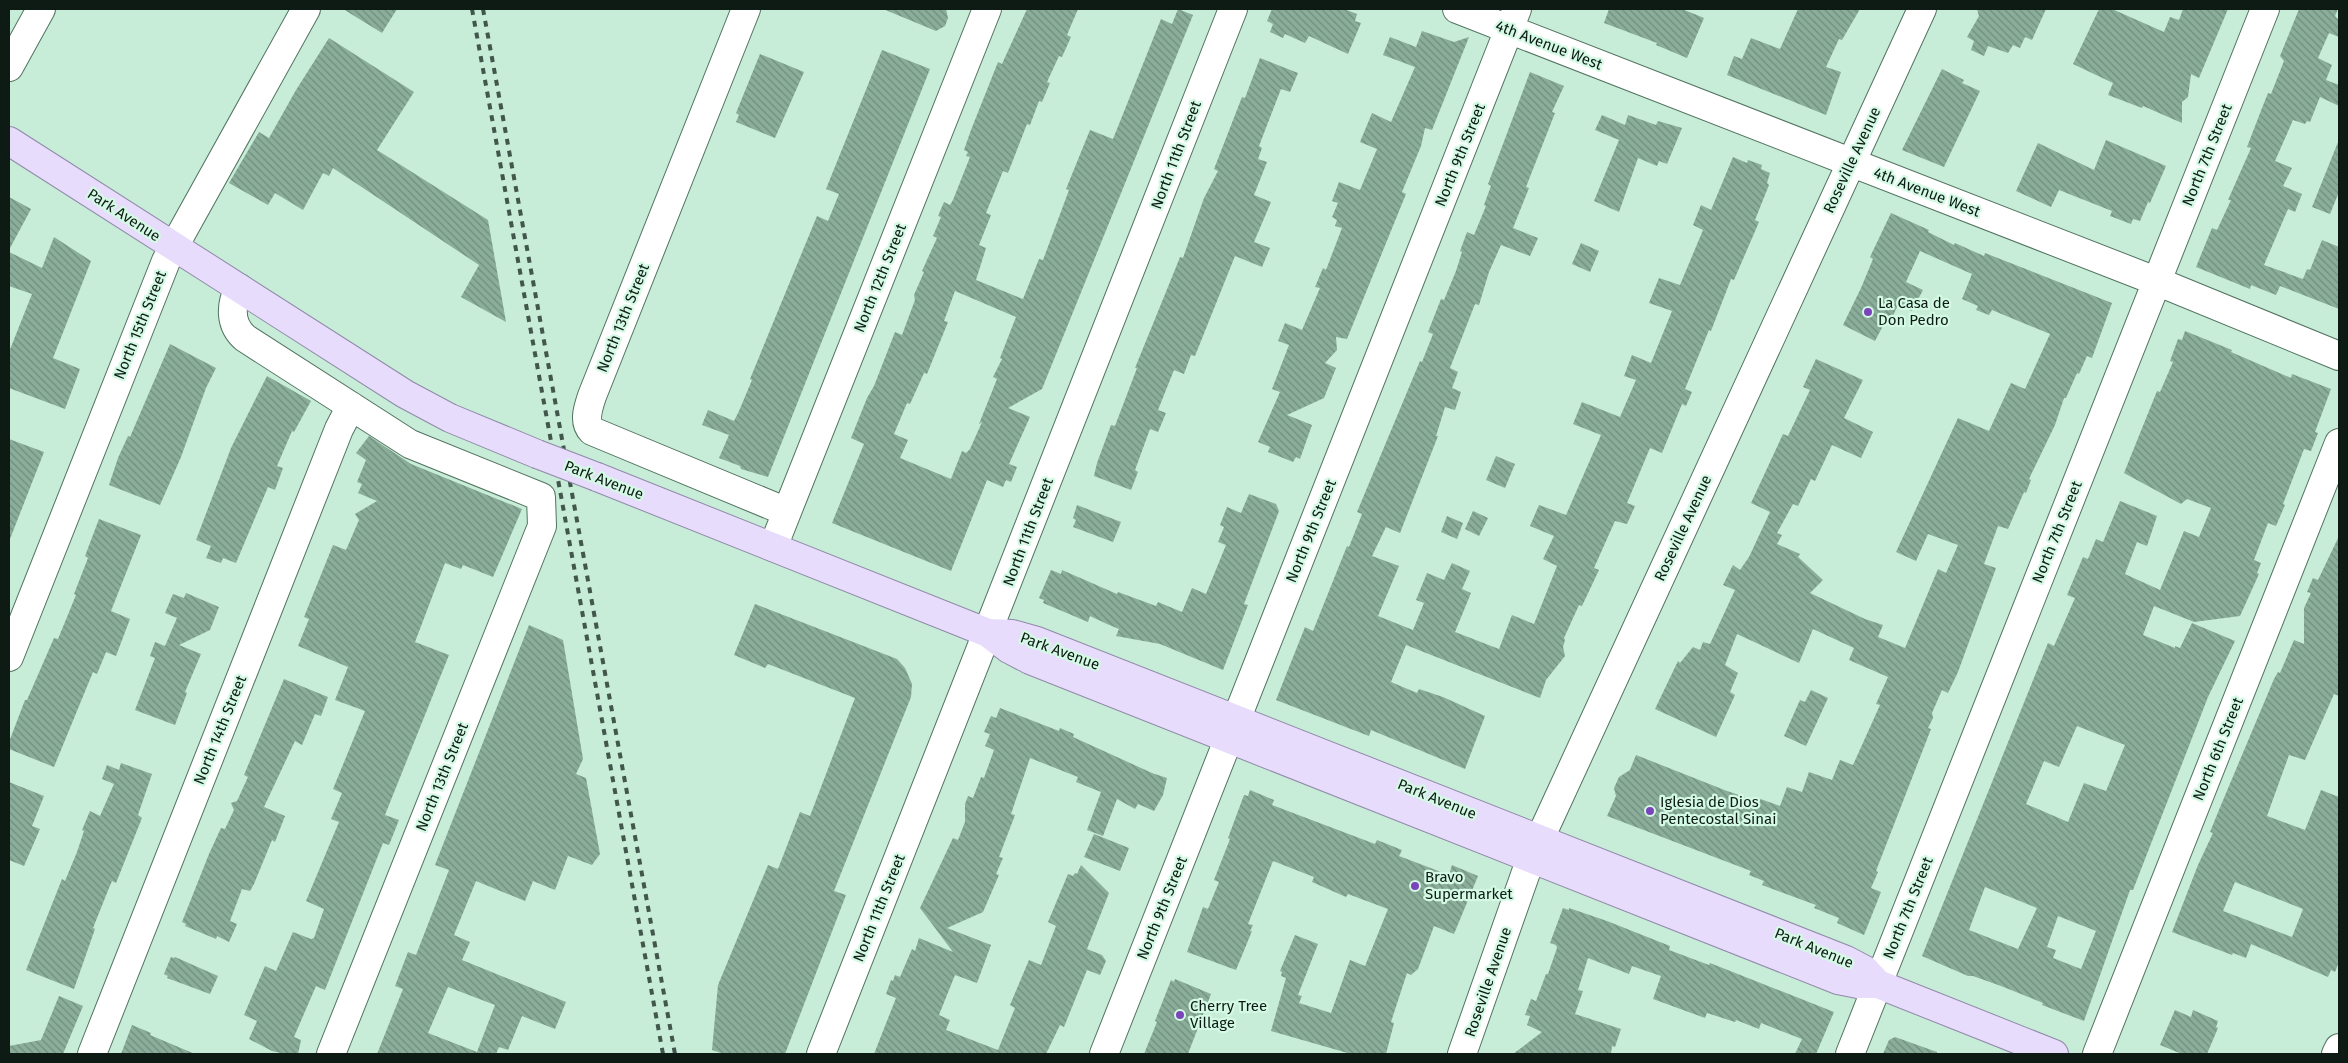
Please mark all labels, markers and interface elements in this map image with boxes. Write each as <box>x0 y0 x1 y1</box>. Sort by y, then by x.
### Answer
street label: 4th Avenue West <box>1493 16 1605 74</box>
street label: North 11th Street <box>1147 98 1205 212</box>
street label: North 9th Street <box>1431 100 1489 209</box>
street label: North 7th Street <box>2178 101 2236 209</box>
street label: Roseville Avenue <box>1820 104 1884 216</box>
street label: 4th Avenue West <box>1871 163 1983 221</box>
street label: Park Avenue <box>84 185 164 245</box>
street label: North 12th Street <box>850 220 910 335</box>
street label: North 13th Street <box>593 260 653 375</box>
street label: North 15th Street <box>110 267 170 382</box>
place label: La Casa de Don Pedro <box>1878 294 1950 329</box>
marker: La Casa de Don Pedro <box>1862 306 1874 318</box>
street label: Park Avenue <box>562 457 646 503</box>
street label: Roseville Avenue <box>1651 472 1715 584</box>
street label: North 11th Street <box>999 475 1057 589</box>
street label: North 9th Street <box>1282 476 1340 585</box>
street label: North 7th Street <box>2028 478 2086 586</box>
street label: Park Avenue <box>1018 628 1102 674</box>
street label: North 14th Street <box>190 672 250 787</box>
street label: North 6th Street <box>2189 694 2247 803</box>
street label: North 13th Street <box>412 719 472 834</box>
street label: Park Avenue <box>1395 775 1479 823</box>
place label: Iglesia de Dios Pentecostal Sinai <box>1660 793 1777 828</box>
marker: Iglesia de Dios Pentecostal Sinai <box>1644 805 1656 817</box>
street label: North 11th Street <box>849 851 909 965</box>
street label: North 9th Street <box>1133 853 1191 962</box>
street label: North 7th Street <box>1879 854 1937 962</box>
place label: Bravo Supermarket <box>1425 868 1513 903</box>
marker: Bravo Supermarket <box>1409 880 1421 892</box>
street label: Park Avenue <box>1772 924 1856 972</box>
street label: Roseville Avenue <box>1461 925 1515 1039</box>
place label: Cherry Tree Village <box>1190 997 1267 1032</box>
marker: Cherry Tree Village <box>1174 1009 1186 1021</box>

